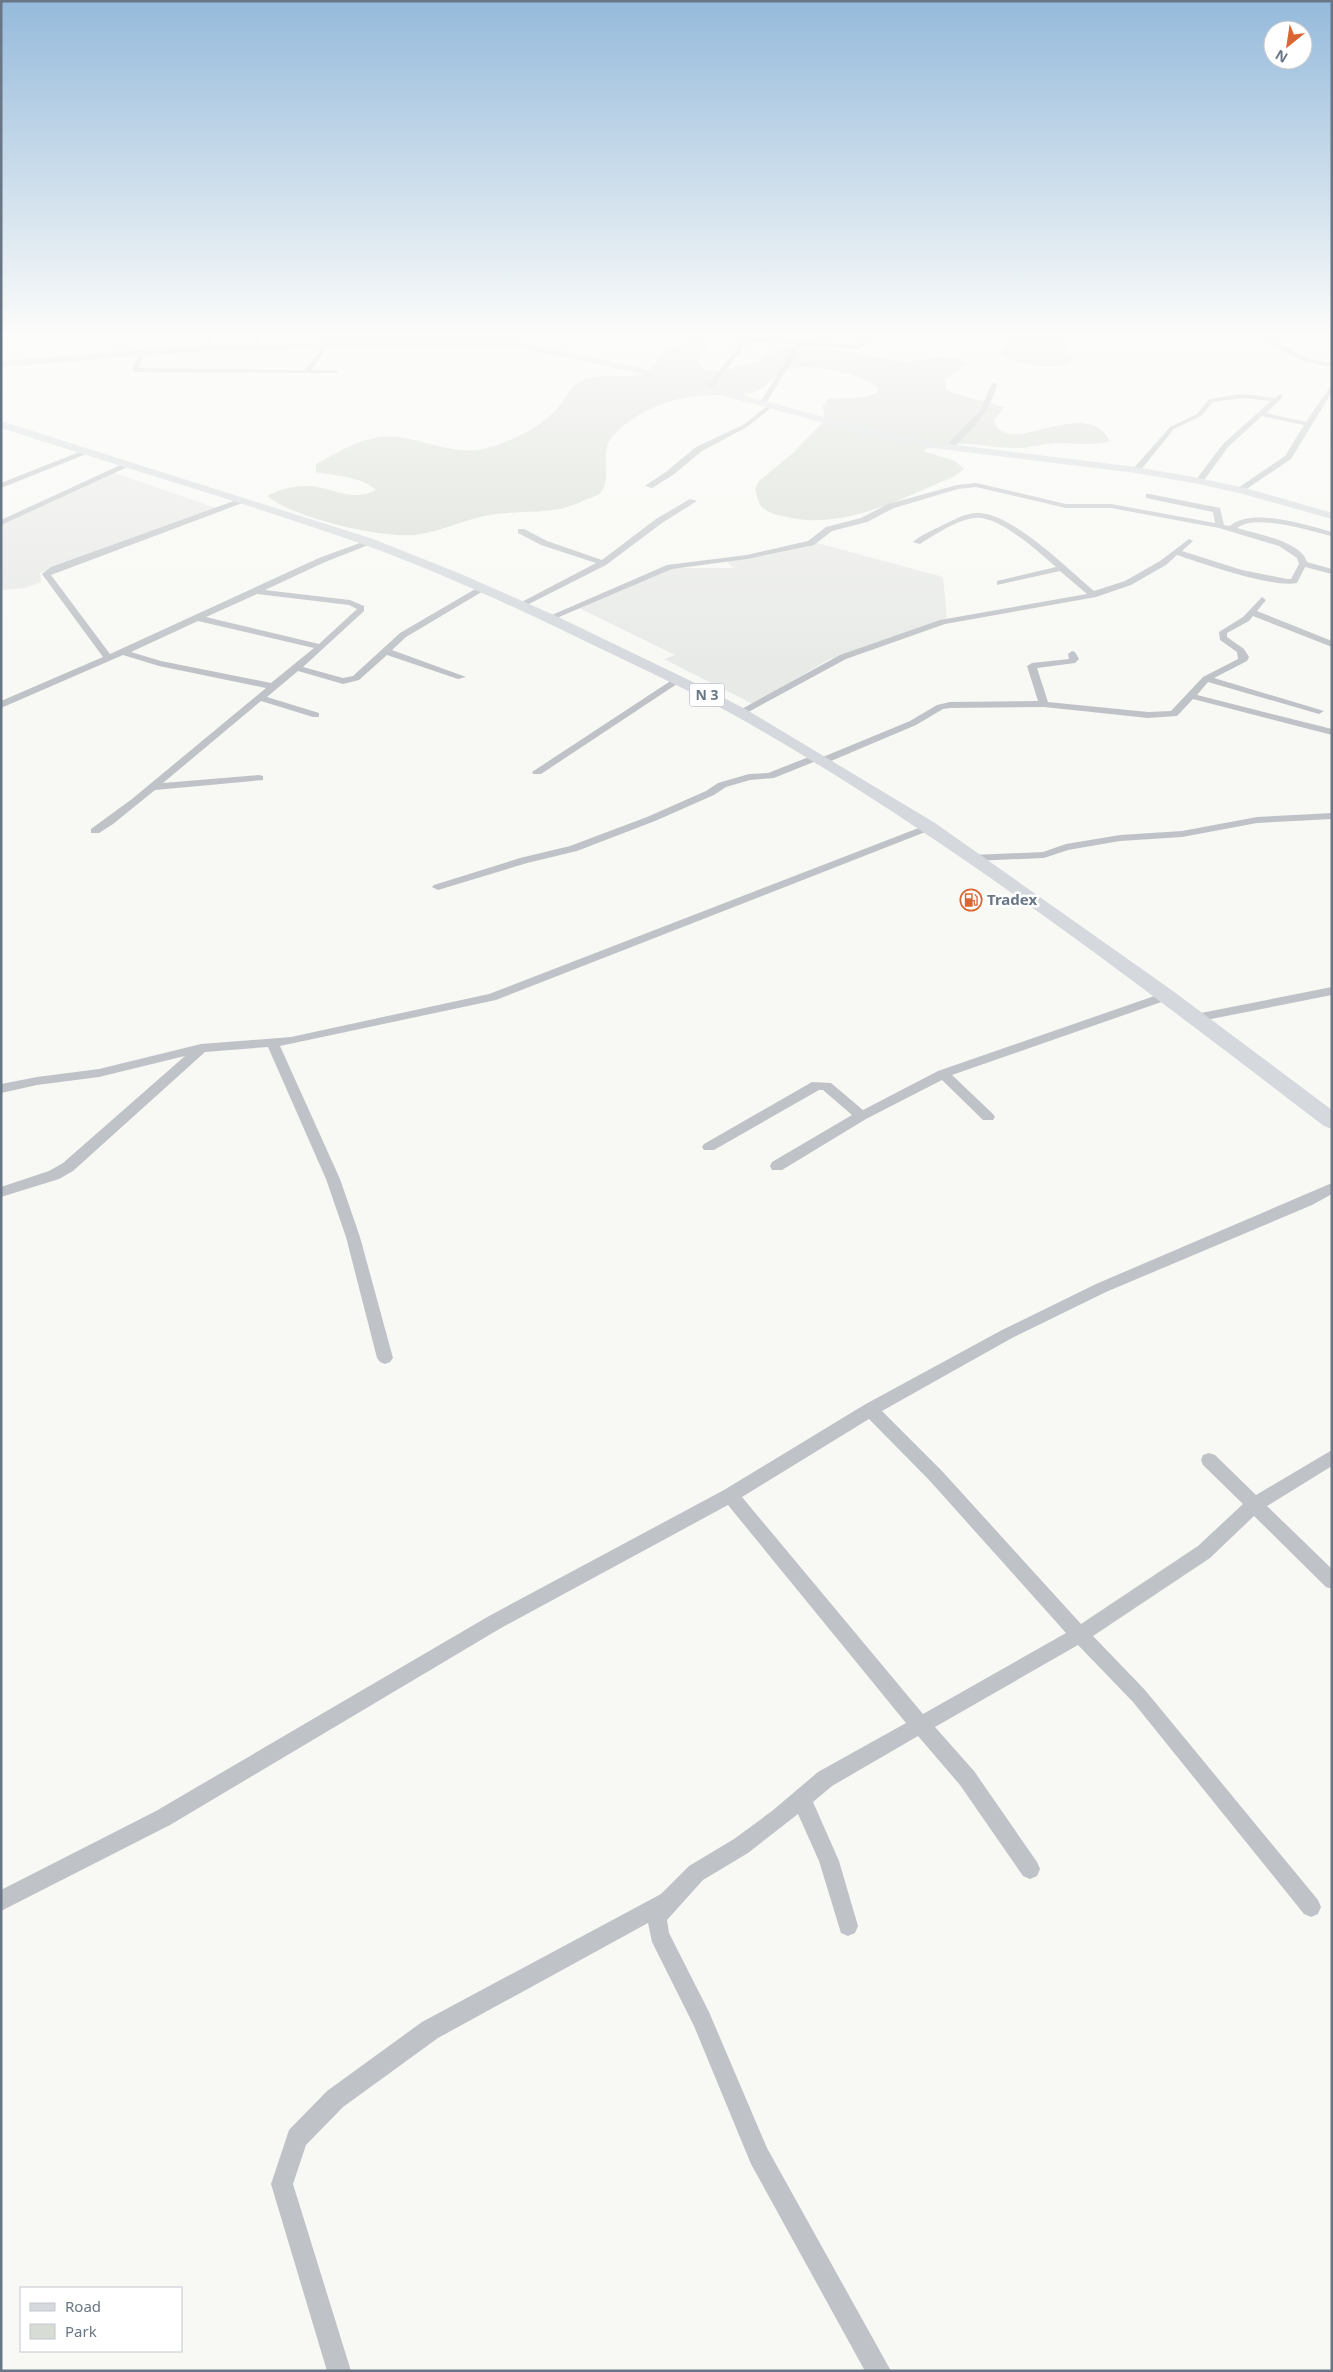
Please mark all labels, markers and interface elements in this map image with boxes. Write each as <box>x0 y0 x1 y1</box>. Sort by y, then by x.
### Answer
north arrow <box>1263 20 1313 70</box>
text: N <box>1272 46 1291 68</box>
road number: N 3 <box>690 684 724 706</box>
fuel station icon: Tradex <box>959 888 983 912</box>
place label: Tradex <box>987 889 1037 909</box>
legend <box>20 2287 182 2352</box>
text: Road <box>65 2296 101 2316</box>
text: Park <box>65 2321 97 2341</box>

